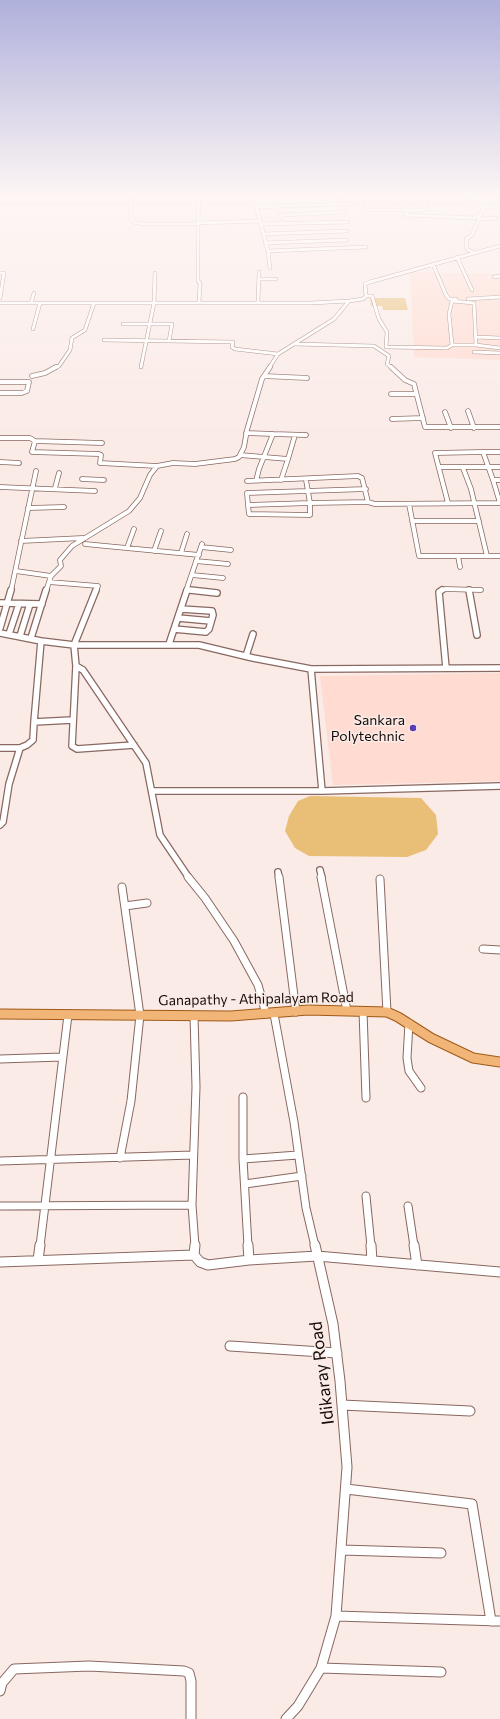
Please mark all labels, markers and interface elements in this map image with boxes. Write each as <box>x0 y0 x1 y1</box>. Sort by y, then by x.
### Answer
place label: Sankara Polytechnic <box>331 712 405 744</box>
marker: Sankara Polytechnic <box>408 723 418 733</box>
street label: Ganapathy - Athipalayam Road <box>158 989 354 1009</box>
street label: Idikaray Road <box>306 1320 338 1426</box>

